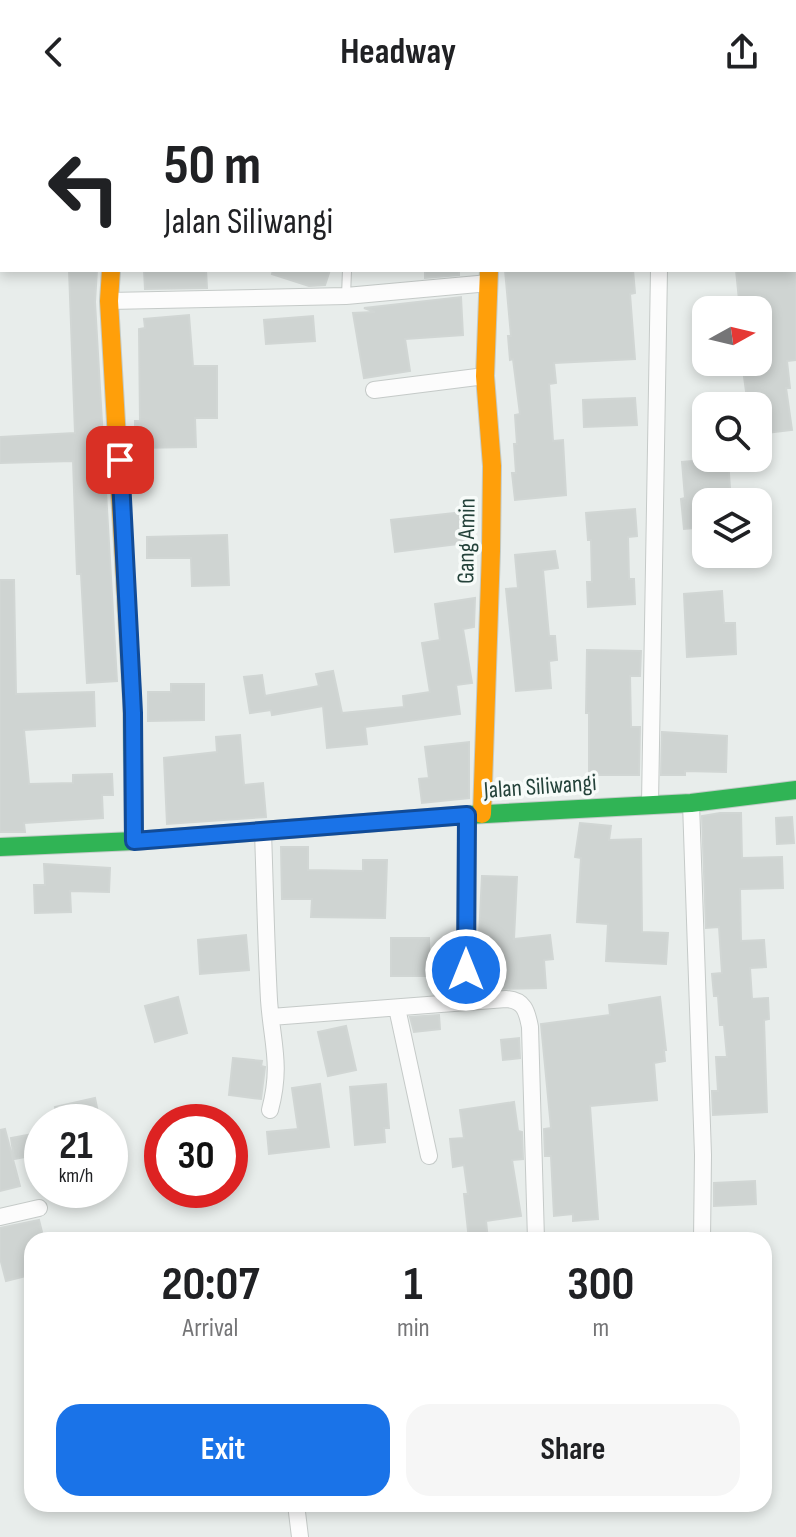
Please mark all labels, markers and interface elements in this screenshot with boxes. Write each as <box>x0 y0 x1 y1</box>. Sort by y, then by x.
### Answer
icon: back <box>32 30 76 74</box>
icon: share <box>720 30 764 74</box>
text: Headway <box>340 31 456 74</box>
text: 50 m <box>164 133 261 200</box>
icon: left <box>32 136 136 240</box>
text: Jalan Siliwangi <box>164 201 333 244</box>
north arrow <box>692 296 772 376</box>
map controls <box>692 296 772 568</box>
button: search <box>692 392 772 472</box>
pin <box>86 426 154 494</box>
icon: arrive <box>98 438 142 482</box>
button: layers <box>692 488 772 568</box>
street label: Gang Amin <box>451 498 482 584</box>
street label: Jalan Siliwangi <box>482 768 597 805</box>
position arrow <box>424 928 508 1012</box>
speed limit sign: 30 <box>144 1104 248 1208</box>
text: 21 <box>59 1122 93 1170</box>
text: km/h <box>59 1164 93 1188</box>
text: 20:07 <box>162 1256 259 1313</box>
text: 1 <box>404 1256 423 1313</box>
text: 300 <box>567 1256 634 1313</box>
text: Arrival <box>183 1313 238 1344</box>
text: min <box>397 1313 430 1344</box>
text: m <box>592 1313 609 1344</box>
button: Exit <box>56 1404 390 1496</box>
button: Share <box>406 1404 740 1496</box>

